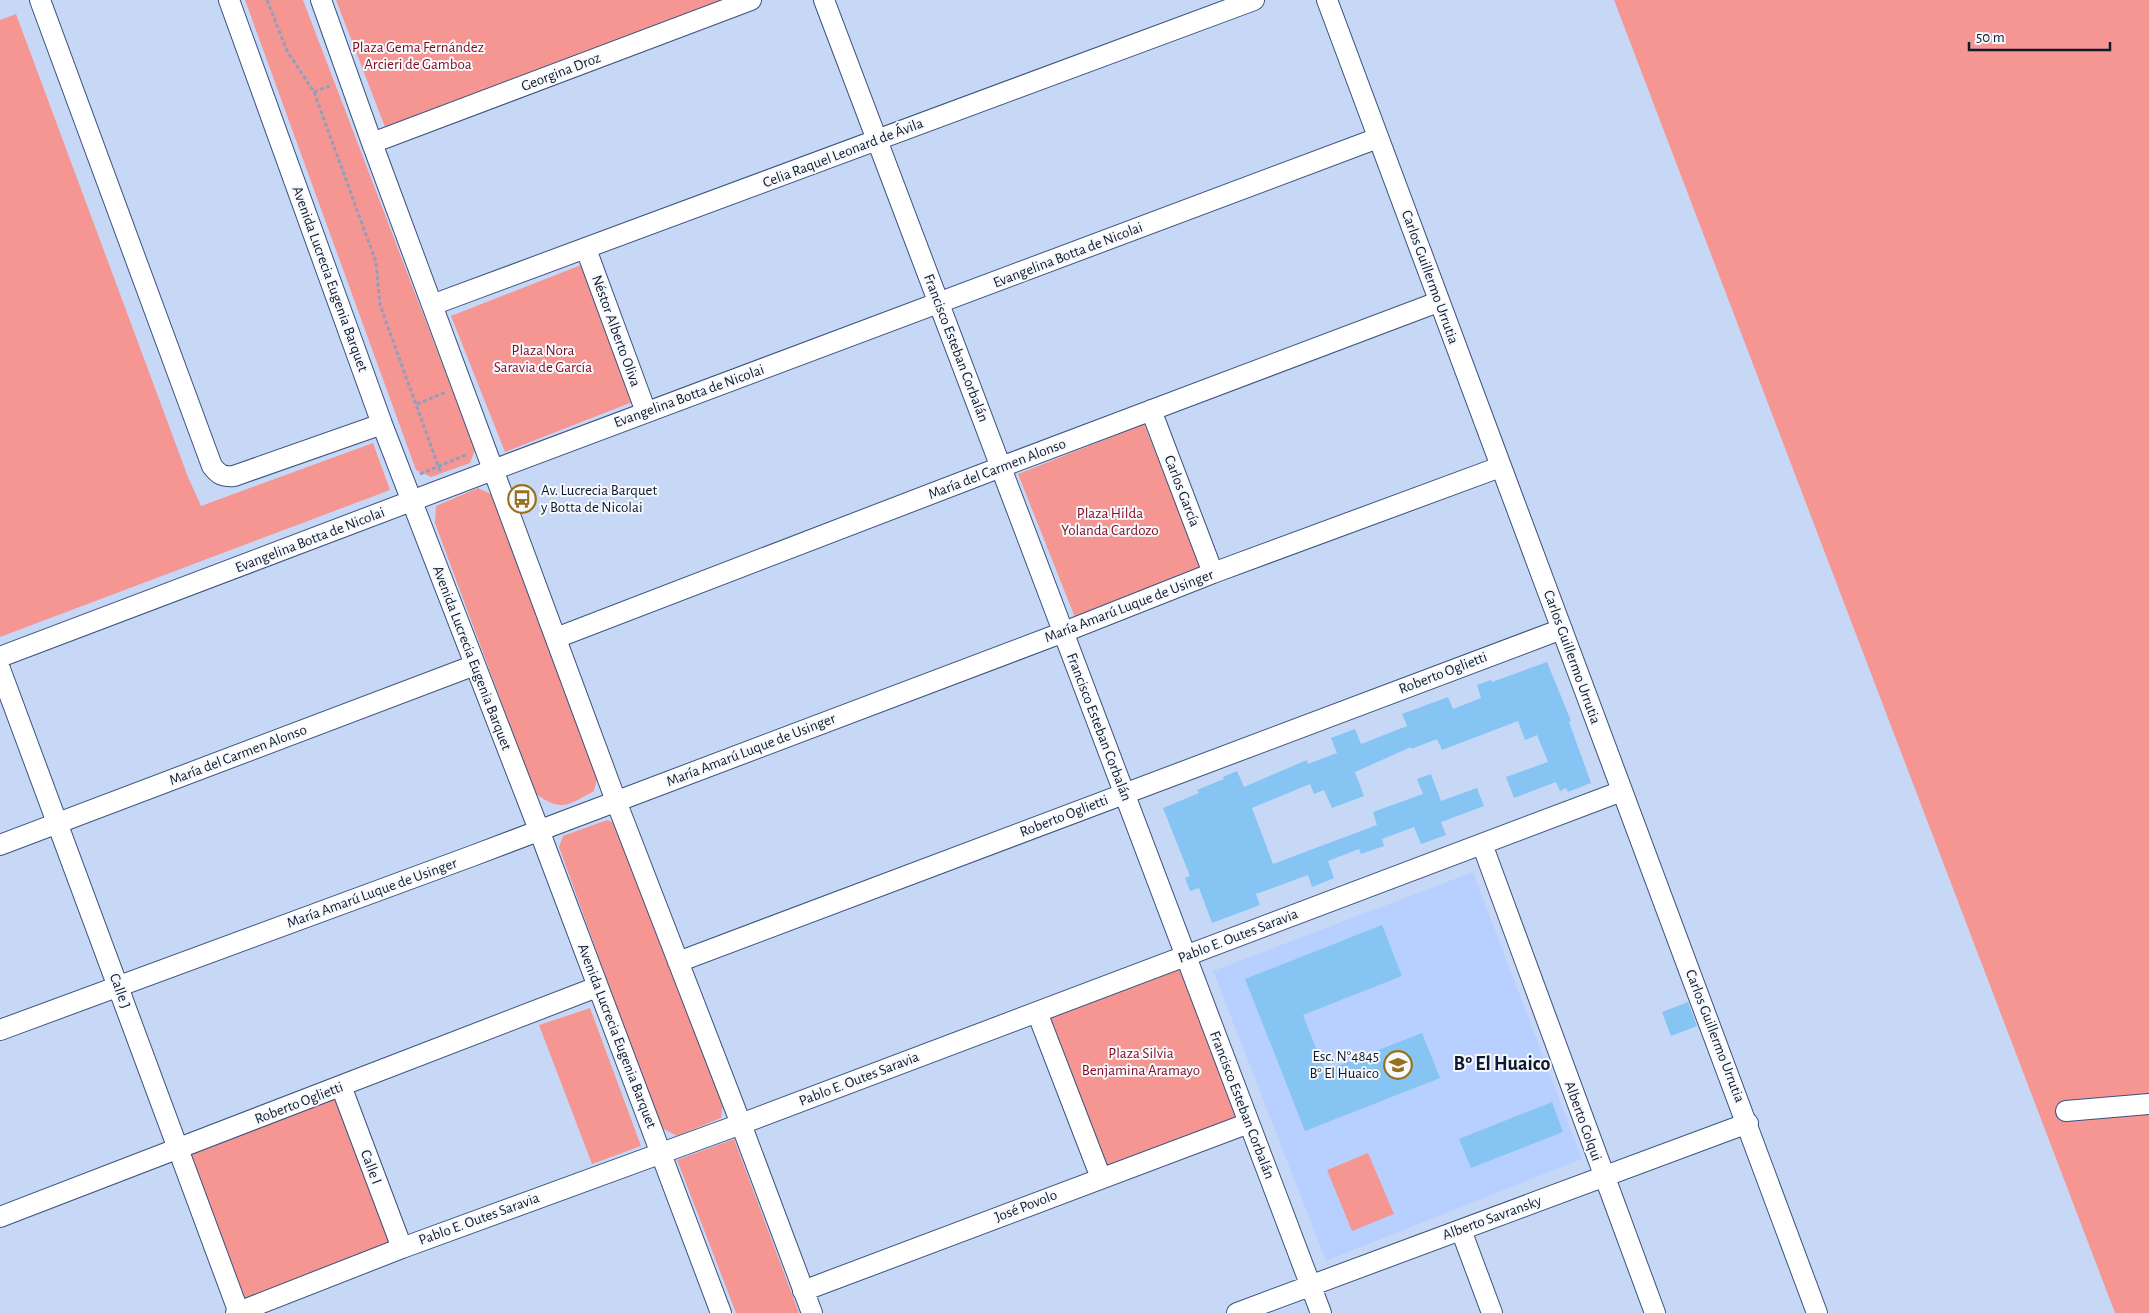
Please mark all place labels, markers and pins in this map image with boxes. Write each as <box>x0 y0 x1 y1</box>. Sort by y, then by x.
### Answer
place label: Av. Lucrecia Barquet y Botta de Nicolai <box>540 483 658 515</box>
bus stop icon: Av. Lucrecia Barquet y Botta de Nicolai <box>507 484 537 514</box>
place label: Esc. N°4845 B° El Huaico <box>1309 1049 1379 1081</box>
school or university icon: Esc. N°4845 B° El Huaico <box>1383 1050 1413 1080</box>

